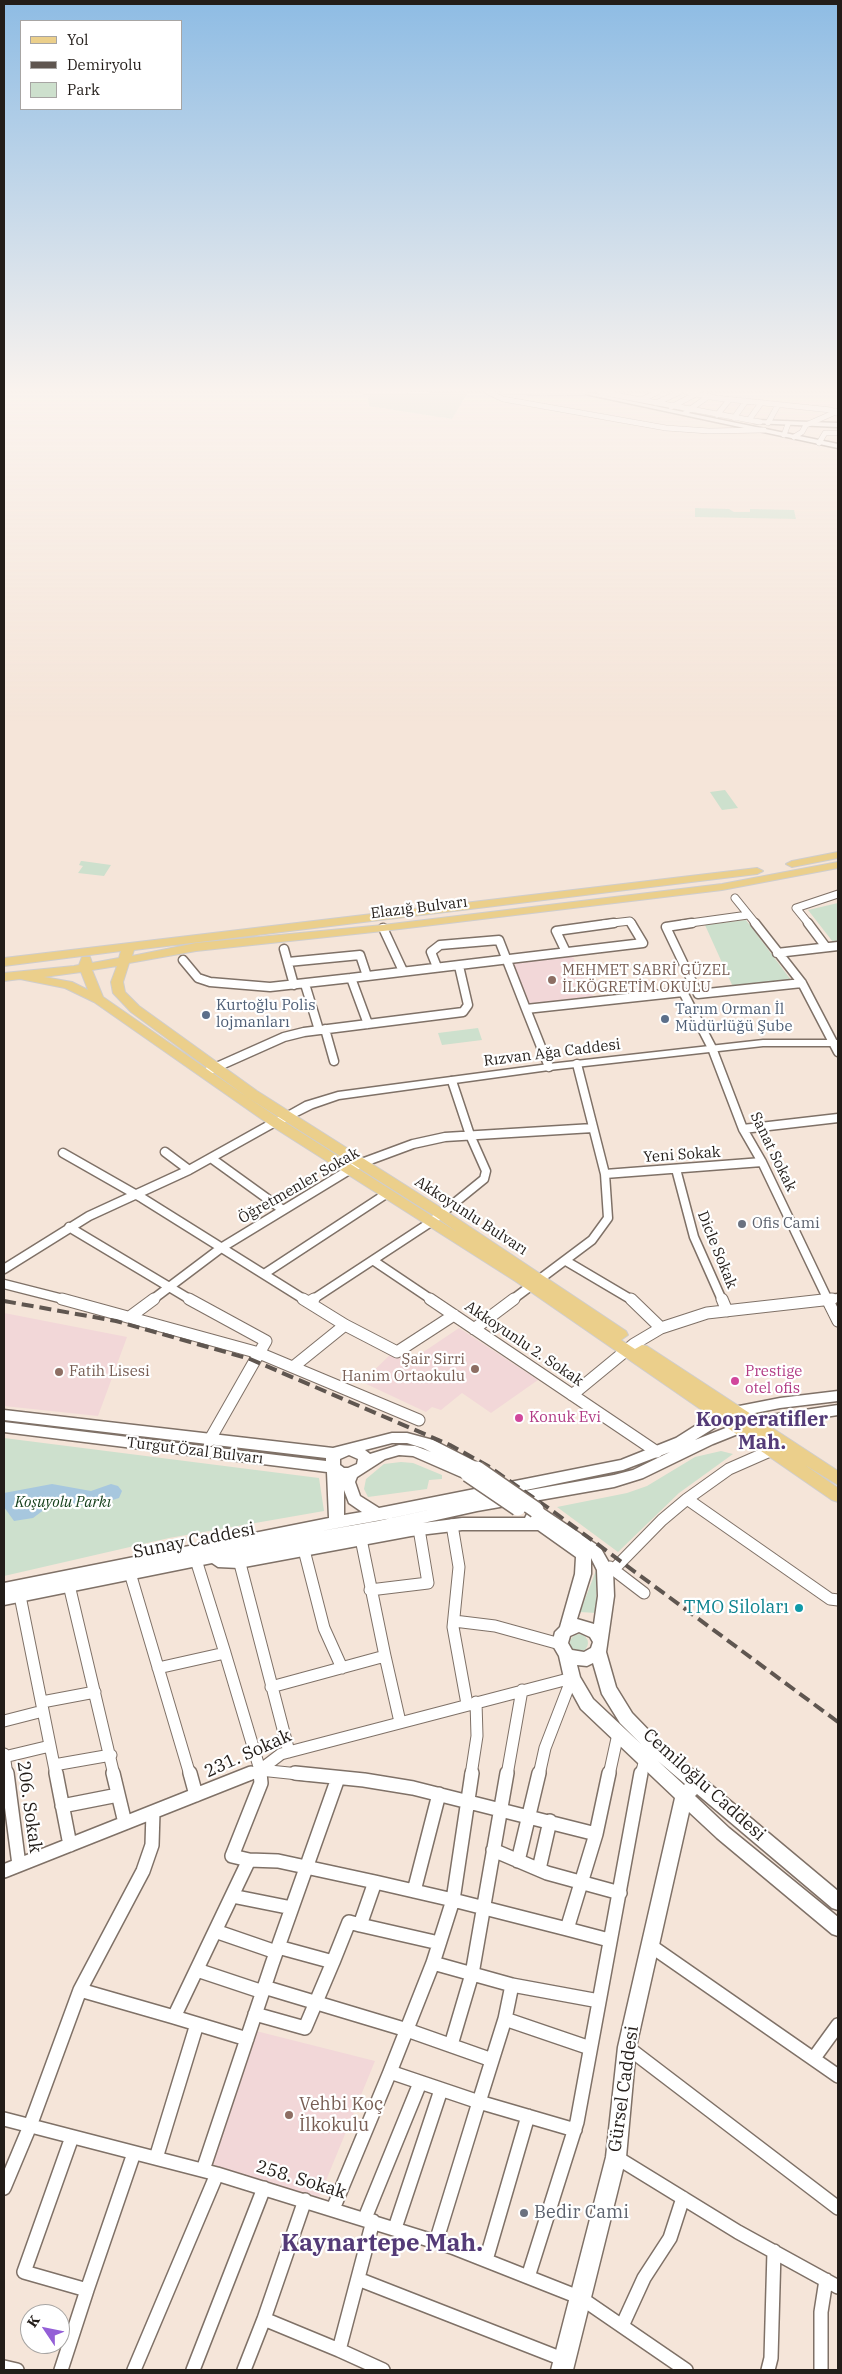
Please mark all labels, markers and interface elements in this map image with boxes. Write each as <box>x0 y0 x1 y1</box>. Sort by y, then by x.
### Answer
legend <box>20 20 182 110</box>
text: Yol <box>67 30 88 49</box>
text: Demiryolu <box>67 55 142 74</box>
text: Park <box>67 80 100 99</box>
street label: Elazığ Bulvarı <box>370 893 468 923</box>
place label: MEHMET SABRİ GÜZEL İLKÖGRETİM OKULU <box>562 962 730 997</box>
marker: MEHMET SABRİ GÜZEL İLKÖGRETİM OKULU <box>546 974 558 986</box>
place label: Kurtoğlu Polis lojmanları <box>216 997 316 1032</box>
place label: Tarım Orman İl Müdürlüğü Şube <box>675 1001 792 1036</box>
marker: Kurtoğlu Polis lojmanları <box>200 1009 212 1021</box>
marker: Tarım Orman İl Müdürlüğü Şube <box>659 1013 671 1025</box>
street label: Rızvan Ağa Caddesi <box>483 1036 621 1070</box>
street label: Sanat Sokak <box>746 1109 800 1195</box>
street label: Yeni Sokak <box>643 1143 721 1167</box>
street label: Öğretmenler Sokak <box>235 1144 363 1228</box>
street label: Akkoyunlu Bulvarı <box>411 1173 531 1259</box>
street label: Dicle Sokak <box>693 1209 741 1291</box>
place label: Ofis Cami <box>752 1215 820 1233</box>
marker: Ofis Cami <box>736 1218 748 1230</box>
street label: Akkoyunlu 2. Sokak <box>461 1298 587 1390</box>
place label: Şair Sirri Hanim Ortaokulu <box>342 1351 465 1386</box>
place label: Fatih Lisesi <box>69 1363 150 1381</box>
marker: Şair Sirri Hanim Ortaokulu <box>469 1363 481 1375</box>
place label: Prestige otel ofis <box>745 1363 802 1398</box>
marker: Fatih Lisesi <box>53 1366 65 1378</box>
marker: Prestige otel ofis <box>729 1375 741 1387</box>
district label: Kooperatifler Mah. <box>696 1408 828 1455</box>
place label: Konuk Evi <box>529 1409 601 1427</box>
marker: Konuk Evi <box>513 1412 525 1424</box>
street label: Turgut Özal Bulvarı <box>126 1434 264 1468</box>
park label: Koşuyolu Parkı <box>15 1494 111 1512</box>
street label: Sunay Caddesi <box>131 1519 257 1563</box>
place label: TMO Siloları <box>684 1597 789 1619</box>
marker: TMO Siloları <box>793 1602 805 1614</box>
street label: Cemiloğlu Caddesi <box>638 1724 770 1846</box>
street label: 231. Sokak <box>201 1725 295 1783</box>
street label: 206. Sokak <box>12 1759 46 1855</box>
street label: Gürsel Caddesi <box>604 2024 644 2154</box>
place label: Vehbi Koç İlkokulu <box>299 2094 383 2136</box>
marker: Vehbi Koç İlkokulu <box>283 2109 295 2121</box>
street label: 258. Sokak <box>253 2156 349 2204</box>
place label: Bedir Cami <box>534 2202 629 2224</box>
marker: Bedir Cami <box>518 2207 530 2219</box>
district label: Kaynartepe Mah. <box>281 2230 483 2258</box>
north arrow <box>20 2304 70 2354</box>
text: K <box>23 2312 44 2331</box>

